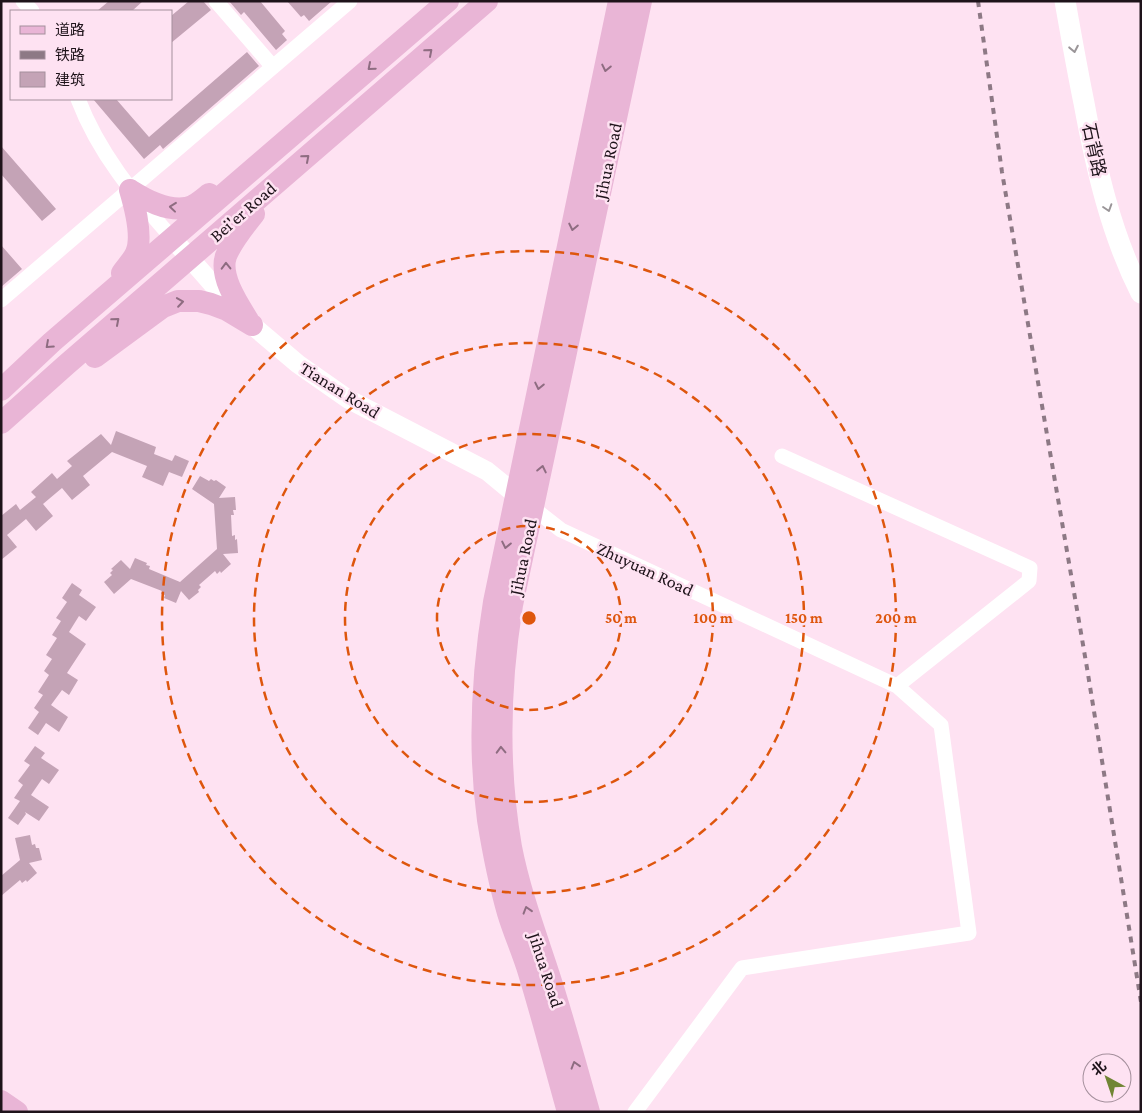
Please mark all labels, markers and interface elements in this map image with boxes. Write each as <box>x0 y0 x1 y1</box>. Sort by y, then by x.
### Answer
legend <box>10 10 172 100</box>
text: 道路 <box>55 22 85 38</box>
one-way arrow <box>1068 45 1078 54</box>
text: 铁路 <box>55 47 85 63</box>
one-way arrow <box>423 49 432 58</box>
one-way arrow <box>367 61 376 70</box>
one-way arrow <box>601 63 611 72</box>
text: 建筑 <box>55 72 85 88</box>
street label: Jihua Road <box>590 120 626 203</box>
street label: 石背路 <box>1079 122 1109 178</box>
one-way arrow <box>300 155 309 164</box>
street label: Bei'er Road <box>206 178 280 246</box>
one-way arrow <box>169 202 177 213</box>
one-way arrow <box>1102 203 1112 212</box>
one-way arrow <box>568 222 578 231</box>
one-way arrow <box>221 261 231 269</box>
one-way arrow <box>177 297 185 308</box>
one-way arrow <box>111 318 120 327</box>
one-way arrow <box>46 339 55 348</box>
street label: Tianan Road <box>296 358 384 423</box>
one-way arrow <box>535 382 545 390</box>
one-way arrow <box>536 465 546 473</box>
street label: Jihua Road <box>505 516 541 599</box>
street label: Zhuyuan Road <box>593 538 697 600</box>
one-way arrow <box>501 541 512 550</box>
centre of rings <box>520 609 538 627</box>
text: 50 m <box>605 610 637 626</box>
text: 100 m <box>693 610 733 626</box>
text: 150 m <box>785 610 823 626</box>
text: 200 m <box>875 610 917 626</box>
one-way arrow <box>496 746 506 754</box>
one-way arrow <box>522 906 532 915</box>
street label: Jihua Road <box>524 928 568 1010</box>
north arrow <box>1082 1053 1132 1103</box>
text: 北 <box>1088 1057 1109 1079</box>
one-way arrow <box>571 1061 581 1070</box>

